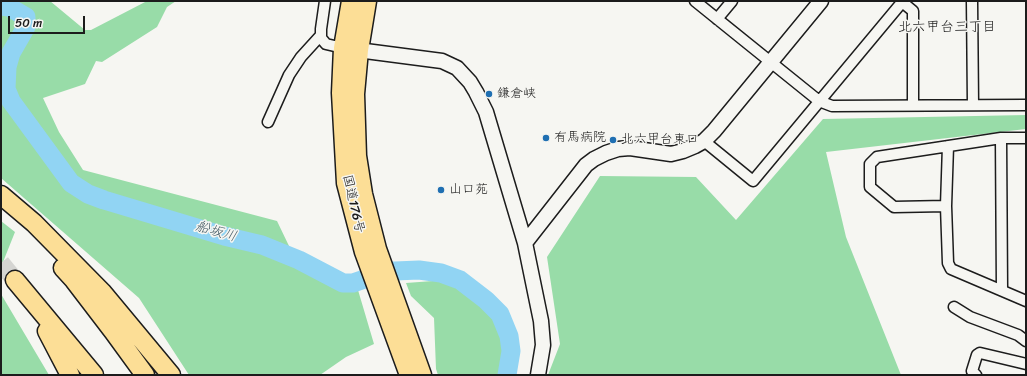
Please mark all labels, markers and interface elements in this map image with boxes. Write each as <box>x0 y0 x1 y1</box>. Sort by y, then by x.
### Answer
scale bar <box>10 8 87 34</box>
text: 50 m <box>15 12 42 34</box>
district label: 北六甲台三丁目 <box>898 19 996 35</box>
place label: 鎌倉峡 <box>497 86 536 102</box>
marker: 鎌倉峡 <box>484 89 494 99</box>
place label: 有馬病院 <box>554 130 606 146</box>
place label: 北六甲台東口 <box>621 132 699 148</box>
marker: 有馬病院 <box>541 133 551 143</box>
marker: 北六甲台東口 <box>608 135 618 145</box>
street label: 国道176号 <box>339 173 367 235</box>
place label: 山口苑 <box>449 182 488 198</box>
marker: 山口苑 <box>436 185 446 195</box>
water label: 船坂川 <box>193 218 239 246</box>

